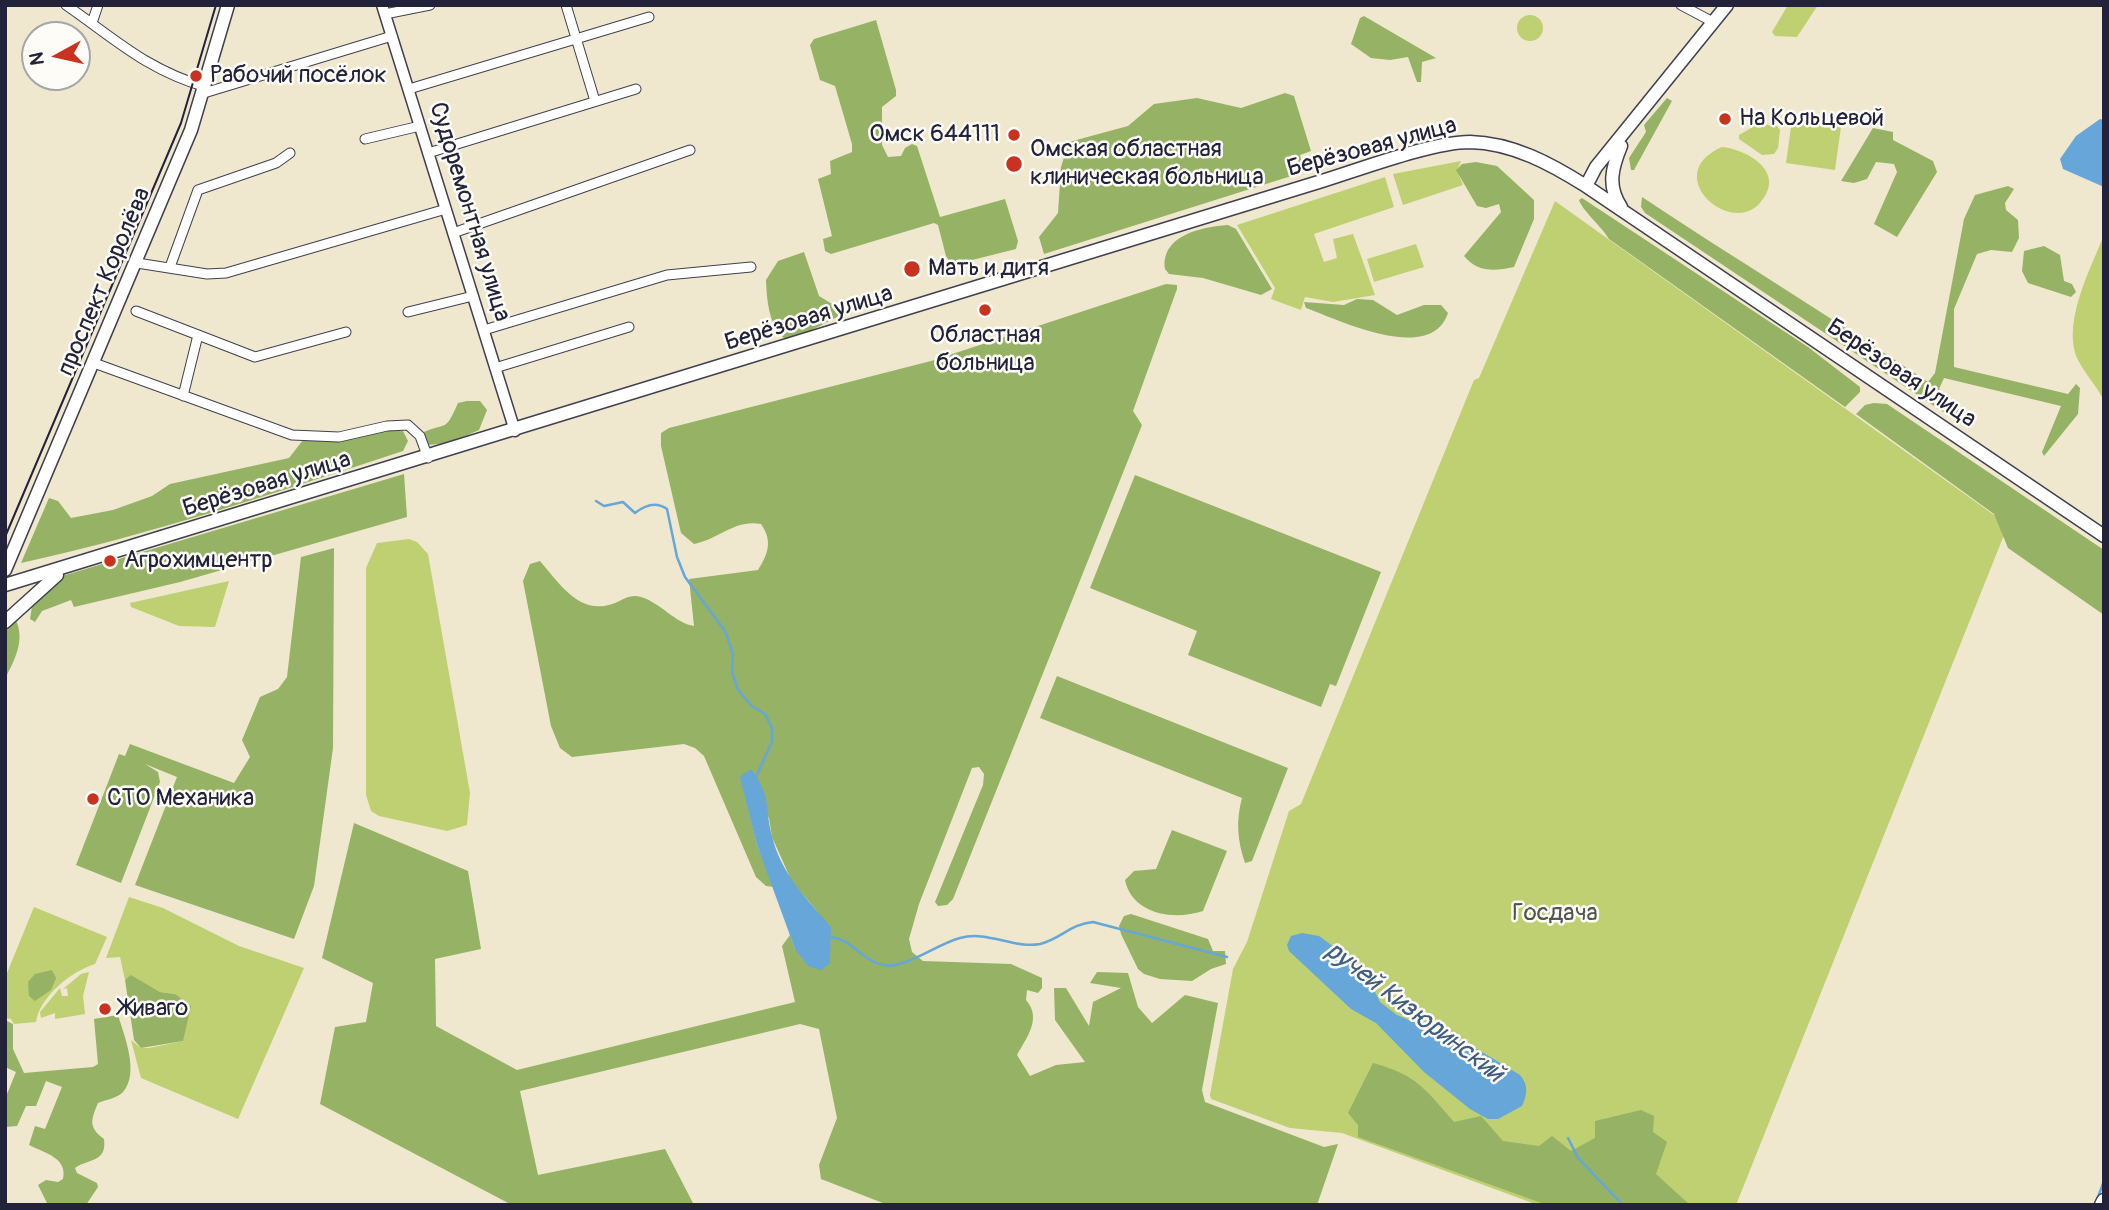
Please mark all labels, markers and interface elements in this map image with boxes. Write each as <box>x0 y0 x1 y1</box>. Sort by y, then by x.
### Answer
north arrow <box>21 21 91 91</box>
text: N <box>24 51 50 67</box>
place label: Рабочий посёлок <box>210 62 387 90</box>
marker: Рабочий посёлок <box>188 68 204 84</box>
street label: Судоремонтная улица <box>422 99 516 325</box>
place label: На Кольцевой <box>1739 105 1884 133</box>
marker: На Кольцевой <box>1717 111 1733 127</box>
street label: Берёзовая улица <box>1284 112 1460 184</box>
place label: Омск 644111 <box>869 121 1000 149</box>
marker: Омск 644111 <box>1006 127 1022 143</box>
place label: Омская областная клиническая больница <box>1030 136 1264 192</box>
marker: Омская областная клиническая больница <box>1004 154 1024 174</box>
street label: проспект Королёва <box>52 184 158 380</box>
place label: Мать и дитя <box>928 255 1049 283</box>
marker: Мать и дитя <box>902 259 922 279</box>
street label: Берёзовая улица <box>721 280 897 358</box>
marker: Областная больница <box>977 302 993 318</box>
street label: Берёзовая улица <box>1821 313 1981 435</box>
place label: Областная больница <box>930 322 1040 378</box>
street label: Берёзовая улица <box>179 446 355 524</box>
place label: Агрохимцентр <box>124 547 273 575</box>
marker: Агрохимцентр <box>102 553 118 569</box>
place label: СТО Механика <box>107 785 254 813</box>
marker: СТО Механика <box>85 791 101 807</box>
park label: Госдача <box>1512 900 1598 928</box>
water label: ручей Кизюринский <box>1319 936 1509 1090</box>
place label: Живаго <box>119 995 188 1023</box>
marker: Живаго <box>97 1001 113 1017</box>

